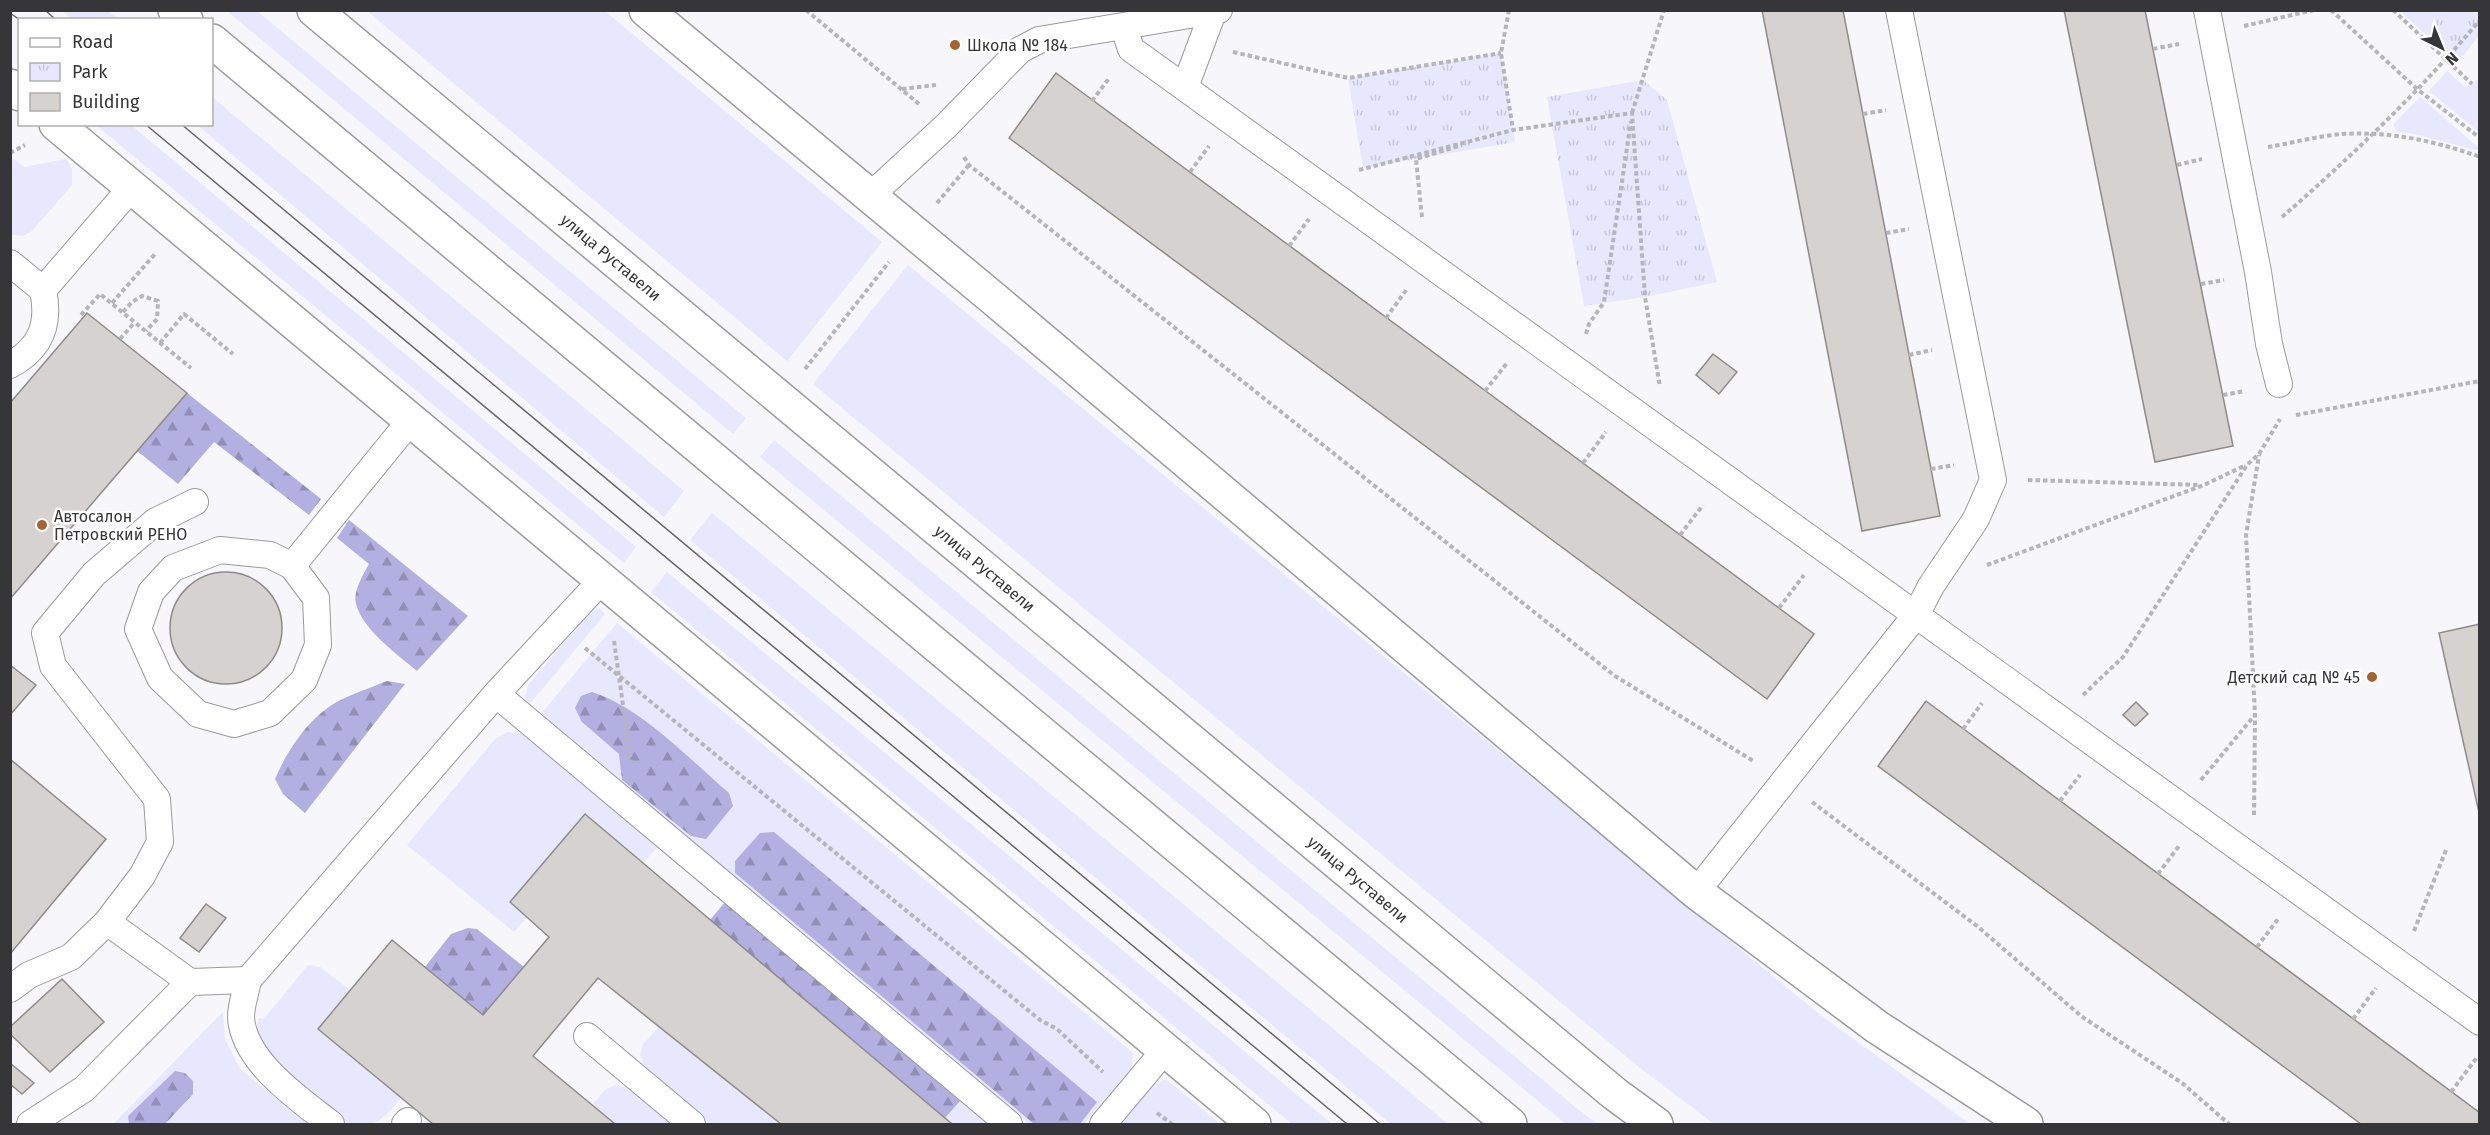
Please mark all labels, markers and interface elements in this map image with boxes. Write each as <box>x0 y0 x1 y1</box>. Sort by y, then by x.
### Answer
legend <box>18 18 213 126</box>
north arrow <box>2412 18 2472 78</box>
text: Road <box>72 31 114 53</box>
place label: Школа № 184 <box>967 36 1068 55</box>
marker: Школа № 184 <box>948 38 962 52</box>
text: N <box>2442 48 2462 69</box>
text: Park <box>72 61 108 83</box>
text: Building <box>72 91 140 113</box>
street label: улица Руставели <box>557 210 665 305</box>
place label: Автосалон Петровский РЕНО <box>54 507 187 544</box>
marker: Автосалон Петровский РЕНО <box>35 518 49 532</box>
street label: улица Руставели <box>931 521 1039 616</box>
place label: Детский сад № 45 <box>2227 668 2360 687</box>
marker: Детский сад № 45 <box>2365 670 2379 684</box>
street label: улица Руставели <box>1304 832 1412 927</box>

